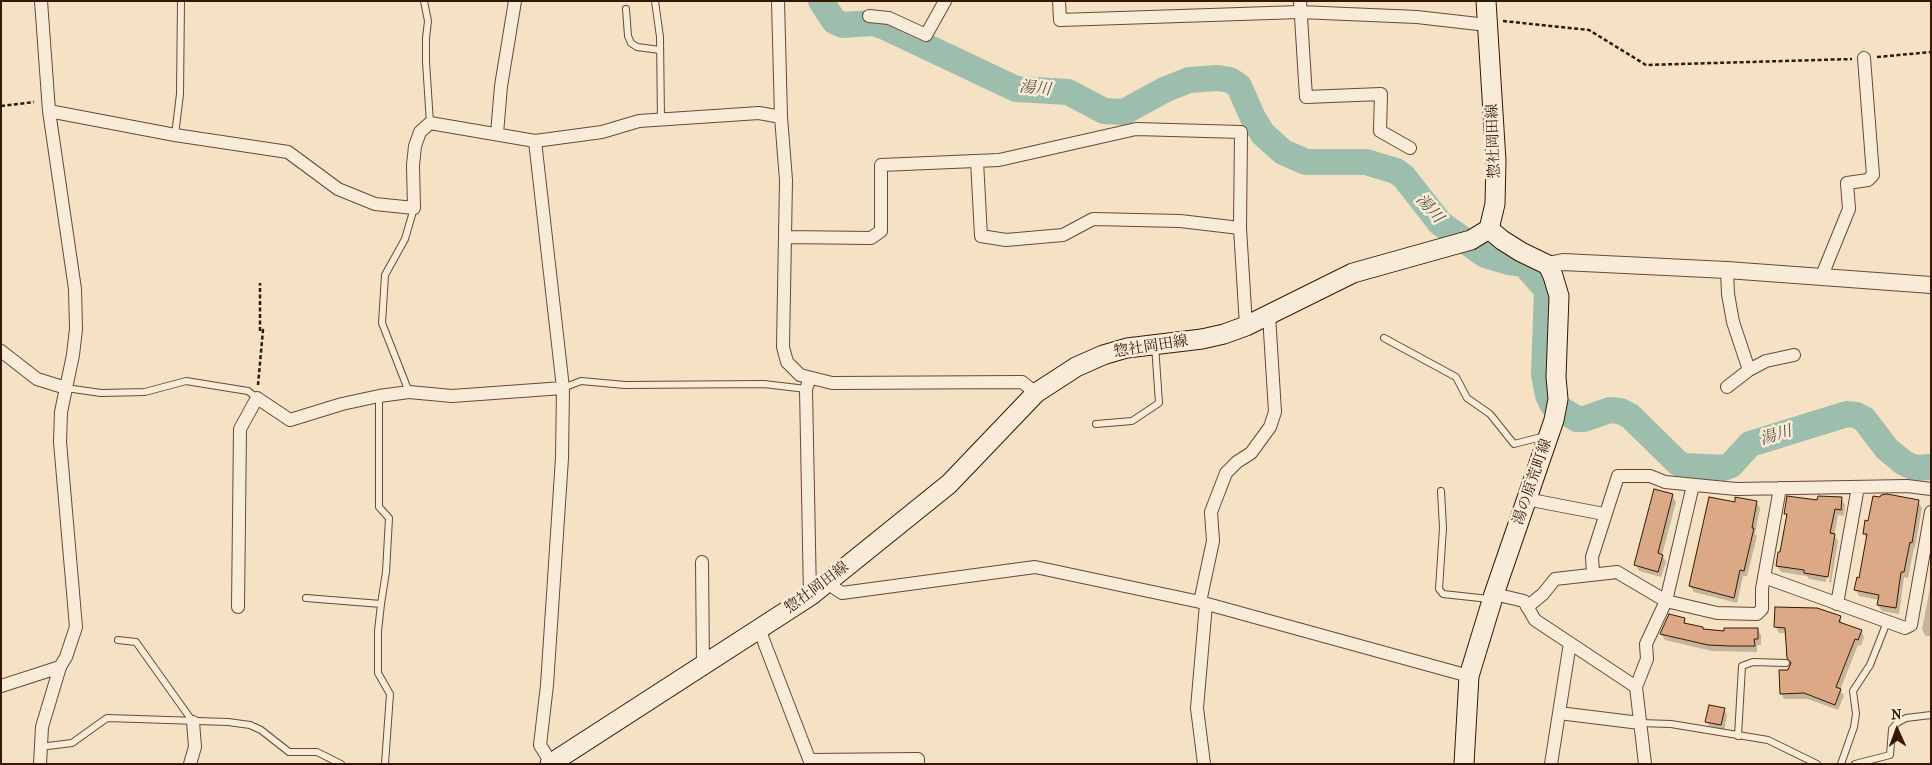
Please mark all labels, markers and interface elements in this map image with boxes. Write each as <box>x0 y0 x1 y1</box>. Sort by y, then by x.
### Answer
water label: 湯川 <box>1018 78 1052 100</box>
street label: 惣社岡田線 <box>1484 103 1504 179</box>
water label: 湯川 <box>1411 191 1447 227</box>
street label: 惣社岡田線 <box>1113 332 1189 362</box>
water label: 湯川 <box>1758 422 1794 450</box>
street label: 湯の原荒町線 <box>1510 437 1556 527</box>
street label: 惣社岡田線 <box>782 558 852 618</box>
north arrow <box>1872 705 1922 755</box>
text: N <box>1891 706 1902 723</box>

